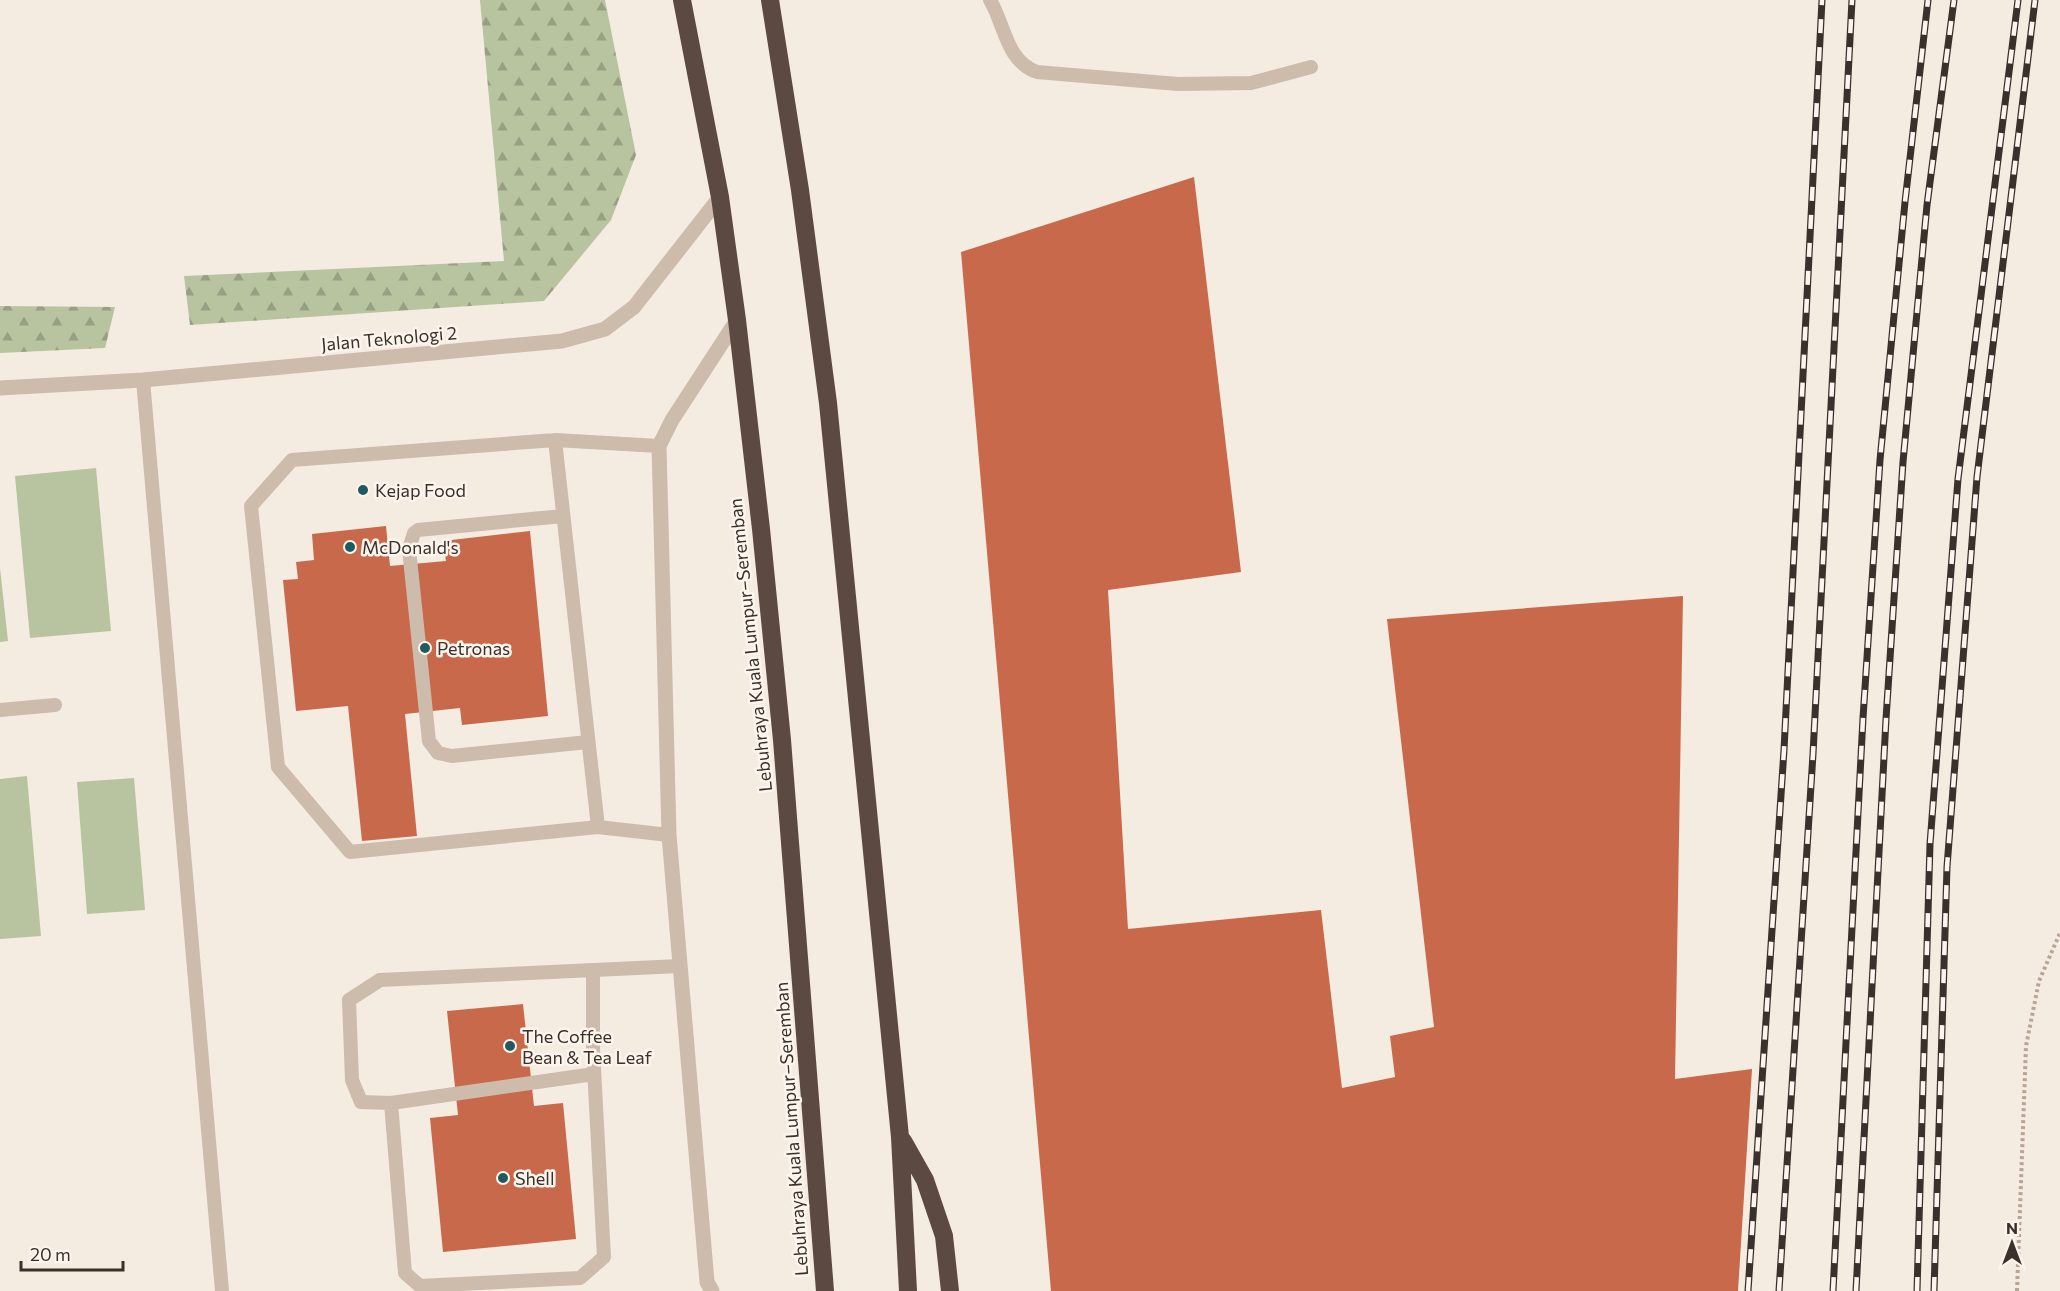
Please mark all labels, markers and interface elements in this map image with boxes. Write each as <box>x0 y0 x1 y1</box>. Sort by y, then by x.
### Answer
street label: Jalan Teknologi 2 <box>320 321 458 355</box>
place label: Kejap Food <box>375 479 466 501</box>
marker: Kejap Food <box>356 483 370 497</box>
street label: Lebuhraya Kuala Lumpur–Seremban <box>724 497 776 793</box>
place label: McDonald's <box>362 536 459 558</box>
marker: McDonald's <box>343 540 357 554</box>
place label: Petronas <box>437 637 510 659</box>
marker: Petronas <box>418 641 432 655</box>
street label: Lebuhraya Kuala Lumpur–Seremban <box>770 981 812 1277</box>
place label: The Coffee Bean & Tea Leaf <box>522 1025 653 1068</box>
marker: The Coffee Bean & Tea Leaf <box>503 1039 517 1053</box>
place label: Shell <box>515 1167 555 1189</box>
marker: Shell <box>496 1171 510 1185</box>
north arrow <box>1982 1213 2042 1273</box>
text: N <box>2006 1218 2018 1237</box>
scale bar <box>21 1234 123 1272</box>
text: 20 m <box>30 1243 71 1265</box>

